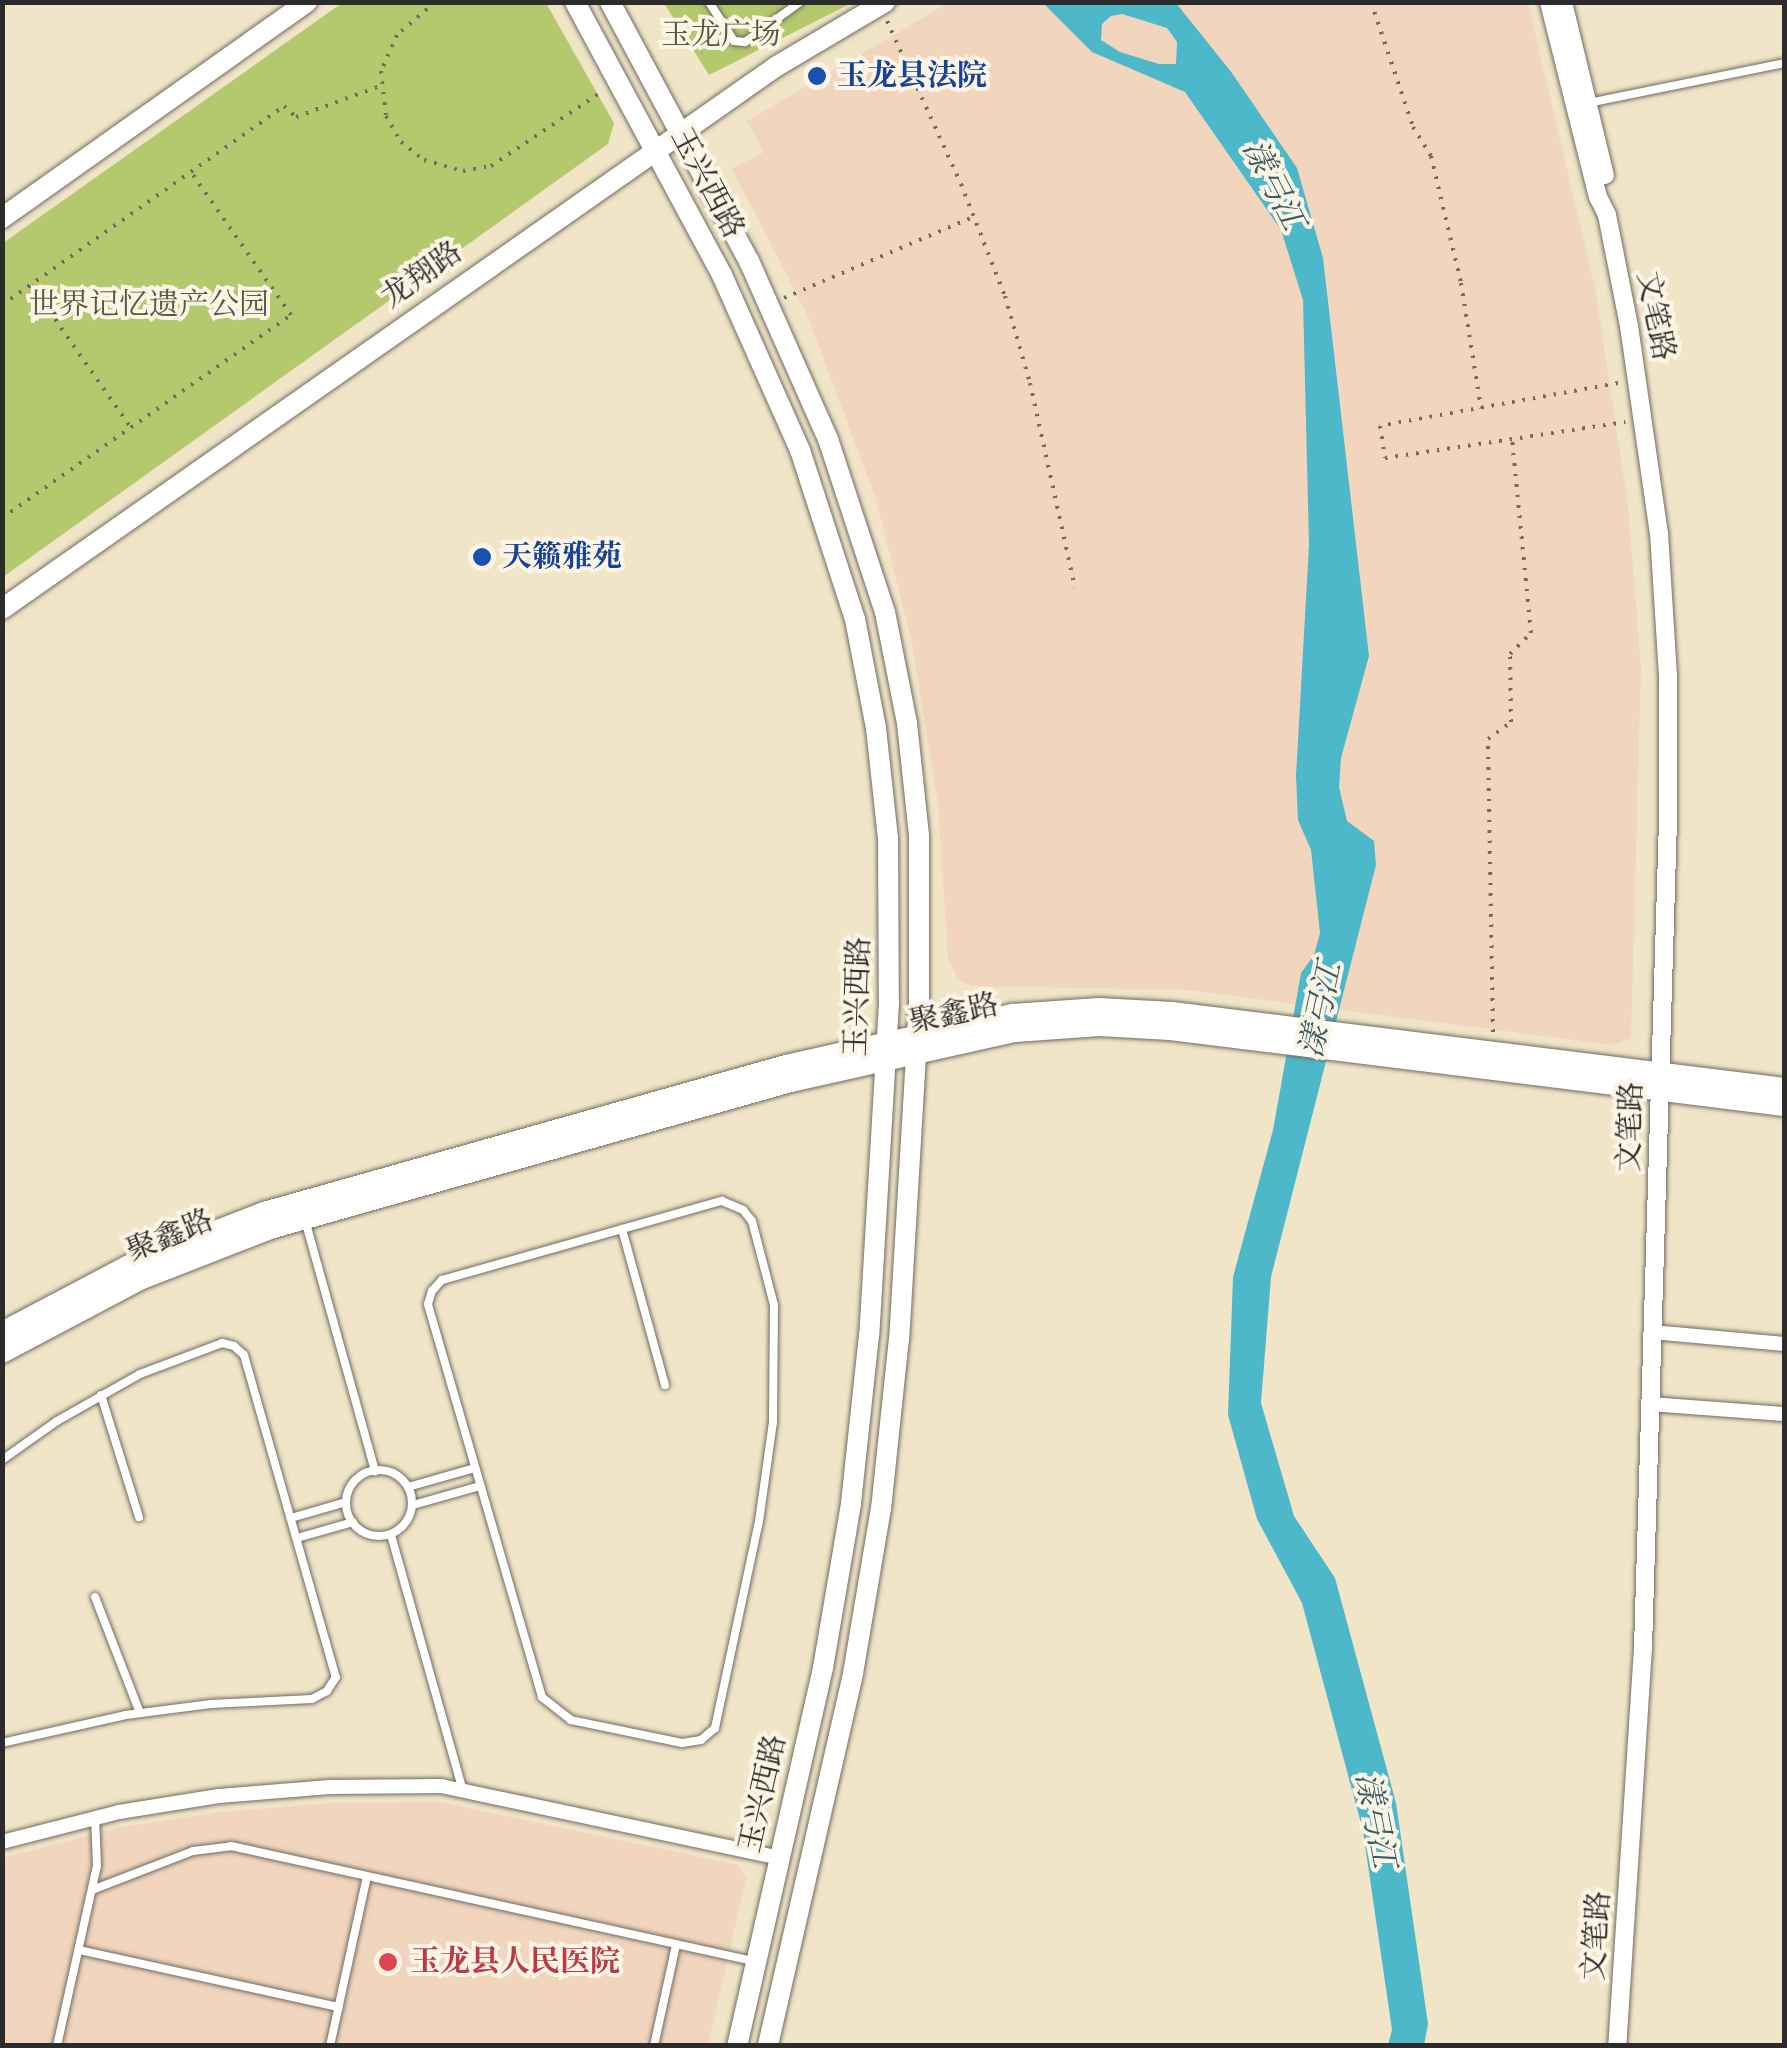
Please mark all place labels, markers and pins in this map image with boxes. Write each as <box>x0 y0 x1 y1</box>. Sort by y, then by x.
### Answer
place label: 玉龙县法院 <box>837 58 987 94</box>
marker: 玉龙县法院 <box>806 65 828 87</box>
place label: 天籁雅苑 <box>502 539 622 575</box>
marker: 天籁雅苑 <box>471 546 493 568</box>
place label: 玉龙县人民医院 <box>410 1944 620 1980</box>
marker: 玉龙县人民医院 <box>375 1949 401 1975</box>

